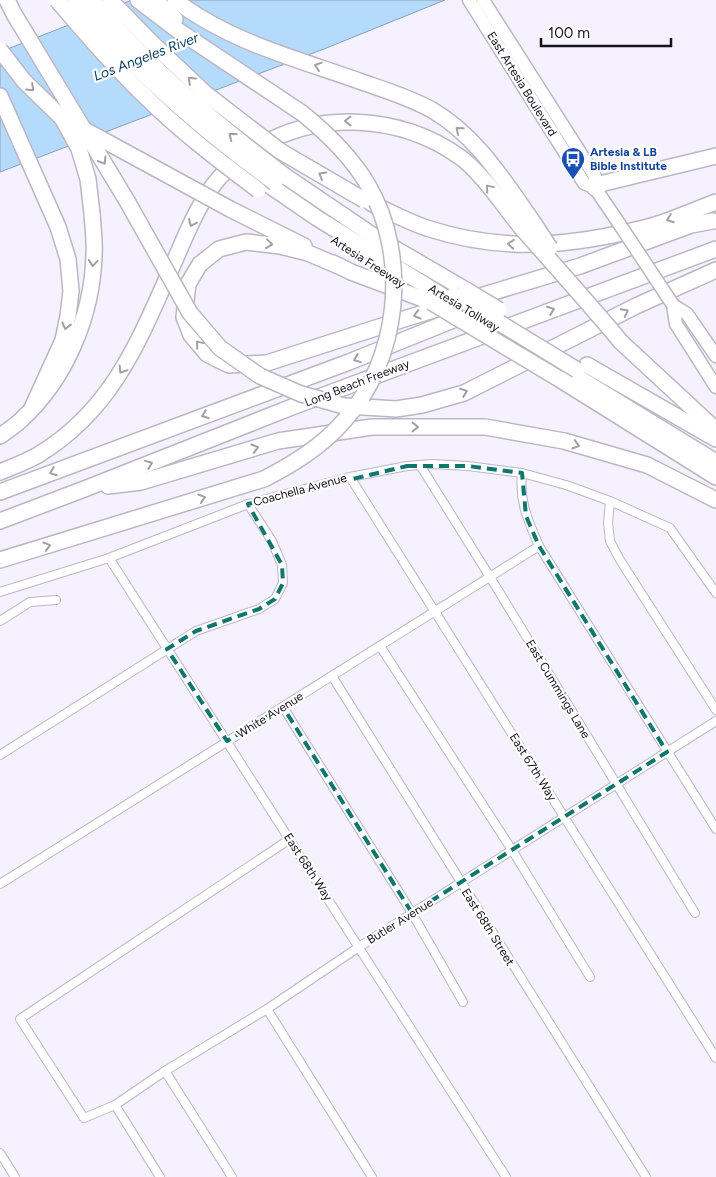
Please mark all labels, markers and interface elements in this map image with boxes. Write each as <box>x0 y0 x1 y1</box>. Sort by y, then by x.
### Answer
scale bar <box>541 15 671 47</box>
text: 100 m <box>548 24 590 42</box>
water label: Los Angeles River <box>91 29 202 85</box>
street label: East Artesia Boulevard <box>484 29 560 139</box>
one-way arrow <box>314 62 322 72</box>
one-way arrow <box>188 77 197 86</box>
one-way arrow <box>25 82 34 91</box>
one-way arrow <box>344 116 352 127</box>
one-way arrow <box>455 127 464 136</box>
one-way arrow <box>228 133 238 142</box>
place label: Artesia & LB Bible Institute <box>590 145 667 173</box>
bus stop icon: Artesia & LB Bible Institute <box>560 146 586 180</box>
one-way arrow <box>97 155 107 164</box>
one-way arrow <box>319 172 328 182</box>
one-way arrow <box>487 185 495 194</box>
one-way arrow <box>667 213 675 223</box>
one-way arrow <box>187 218 198 227</box>
street label: Artesia Freeway <box>328 233 408 292</box>
one-way arrow <box>265 238 273 249</box>
one-way arrow <box>507 239 515 250</box>
one-way arrow <box>88 259 99 267</box>
street label: Artesia Tollway <box>426 281 503 335</box>
one-way arrow <box>546 306 555 316</box>
one-way arrow <box>620 308 629 318</box>
one-way arrow <box>413 310 421 320</box>
one-way arrow <box>61 322 72 331</box>
one-way arrow <box>196 341 205 350</box>
one-way arrow <box>354 353 362 363</box>
street label: Long Beach Freeway <box>303 356 412 409</box>
one-way arrow <box>119 365 129 374</box>
one-way arrow <box>459 388 468 398</box>
one-way arrow <box>201 409 210 419</box>
one-way arrow <box>412 422 420 432</box>
one-way arrow <box>571 439 580 449</box>
one-way arrow <box>250 444 259 454</box>
one-way arrow <box>144 460 153 470</box>
one-way arrow <box>49 466 58 476</box>
street label: Coachella Avenue <box>252 471 349 509</box>
one-way arrow <box>197 494 206 504</box>
one-way arrow <box>42 541 50 551</box>
street label: East Cummings Lane <box>523 637 593 741</box>
street label: White Avenue <box>234 689 306 741</box>
street label: East 67th Way <box>507 731 560 804</box>
street label: East 68th Way <box>281 830 335 904</box>
street label: East 68th Street <box>459 886 518 969</box>
street label: Butler Avenue <box>364 895 436 947</box>

